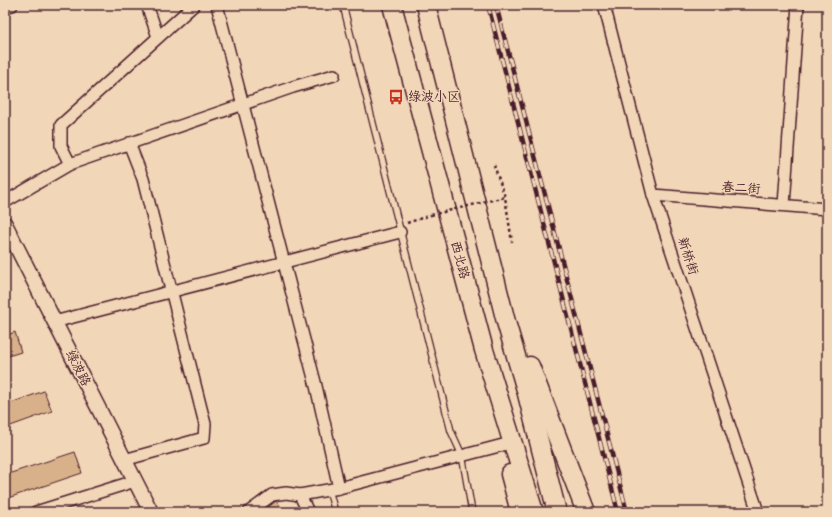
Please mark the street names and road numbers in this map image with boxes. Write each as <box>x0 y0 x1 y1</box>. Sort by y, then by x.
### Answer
street label: 春二街 <box>721 178 761 198</box>
street label: 新桥街 <box>673 235 703 277</box>
street label: 西北路 <box>446 239 474 281</box>
street label: 绿波路 <box>61 347 95 389</box>

